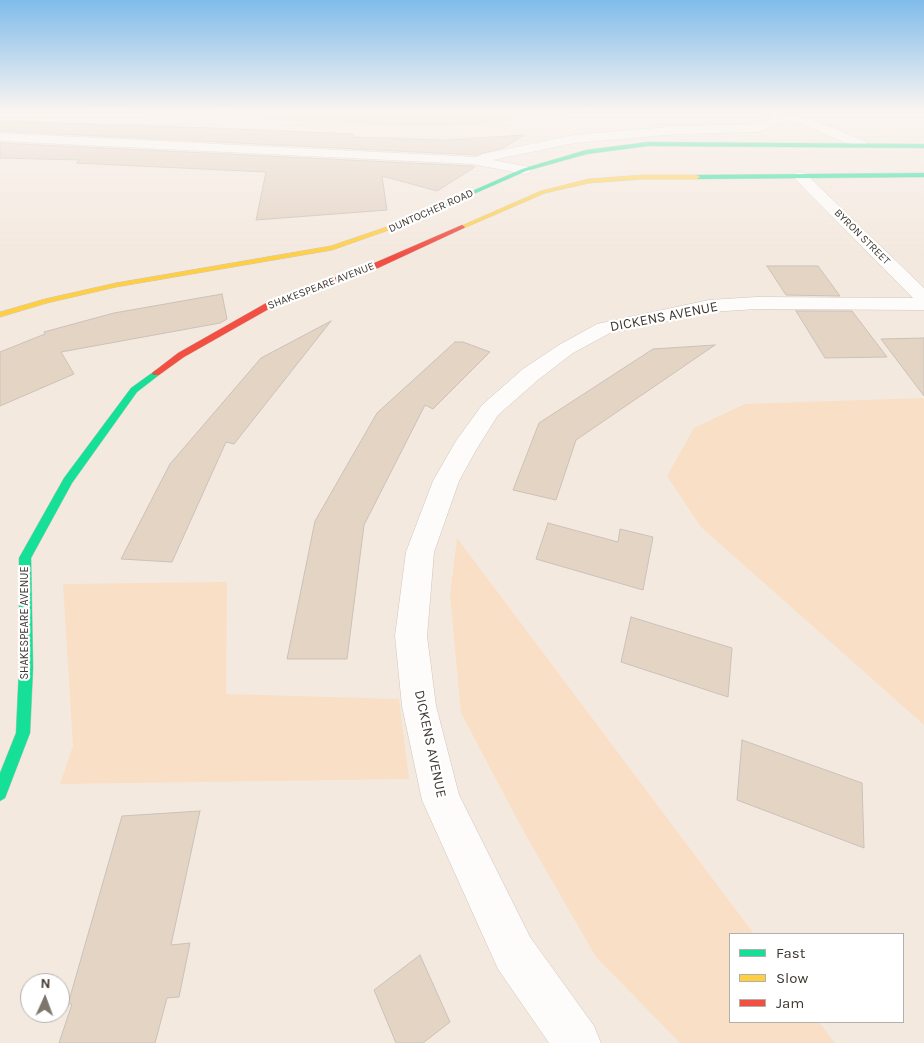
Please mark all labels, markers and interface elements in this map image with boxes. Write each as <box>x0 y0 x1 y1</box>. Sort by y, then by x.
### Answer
street label: DUNTOCHER ROAD <box>386 186 476 236</box>
street label: BYRON STREET <box>831 206 893 268</box>
street label: SHAKESPEARE AVENUE <box>266 260 376 312</box>
street label: DICKENS AVENUE <box>609 298 719 336</box>
street label: SHAKESPEARE AVENUE <box>18 566 32 680</box>
street label: DICKENS AVENUE <box>410 689 450 799</box>
legend <box>729 933 904 1023</box>
text: Fast <box>776 944 805 962</box>
text: Slow <box>776 969 808 987</box>
north arrow <box>20 973 70 1023</box>
text: N <box>40 975 51 992</box>
text: Jam <box>776 994 804 1012</box>

